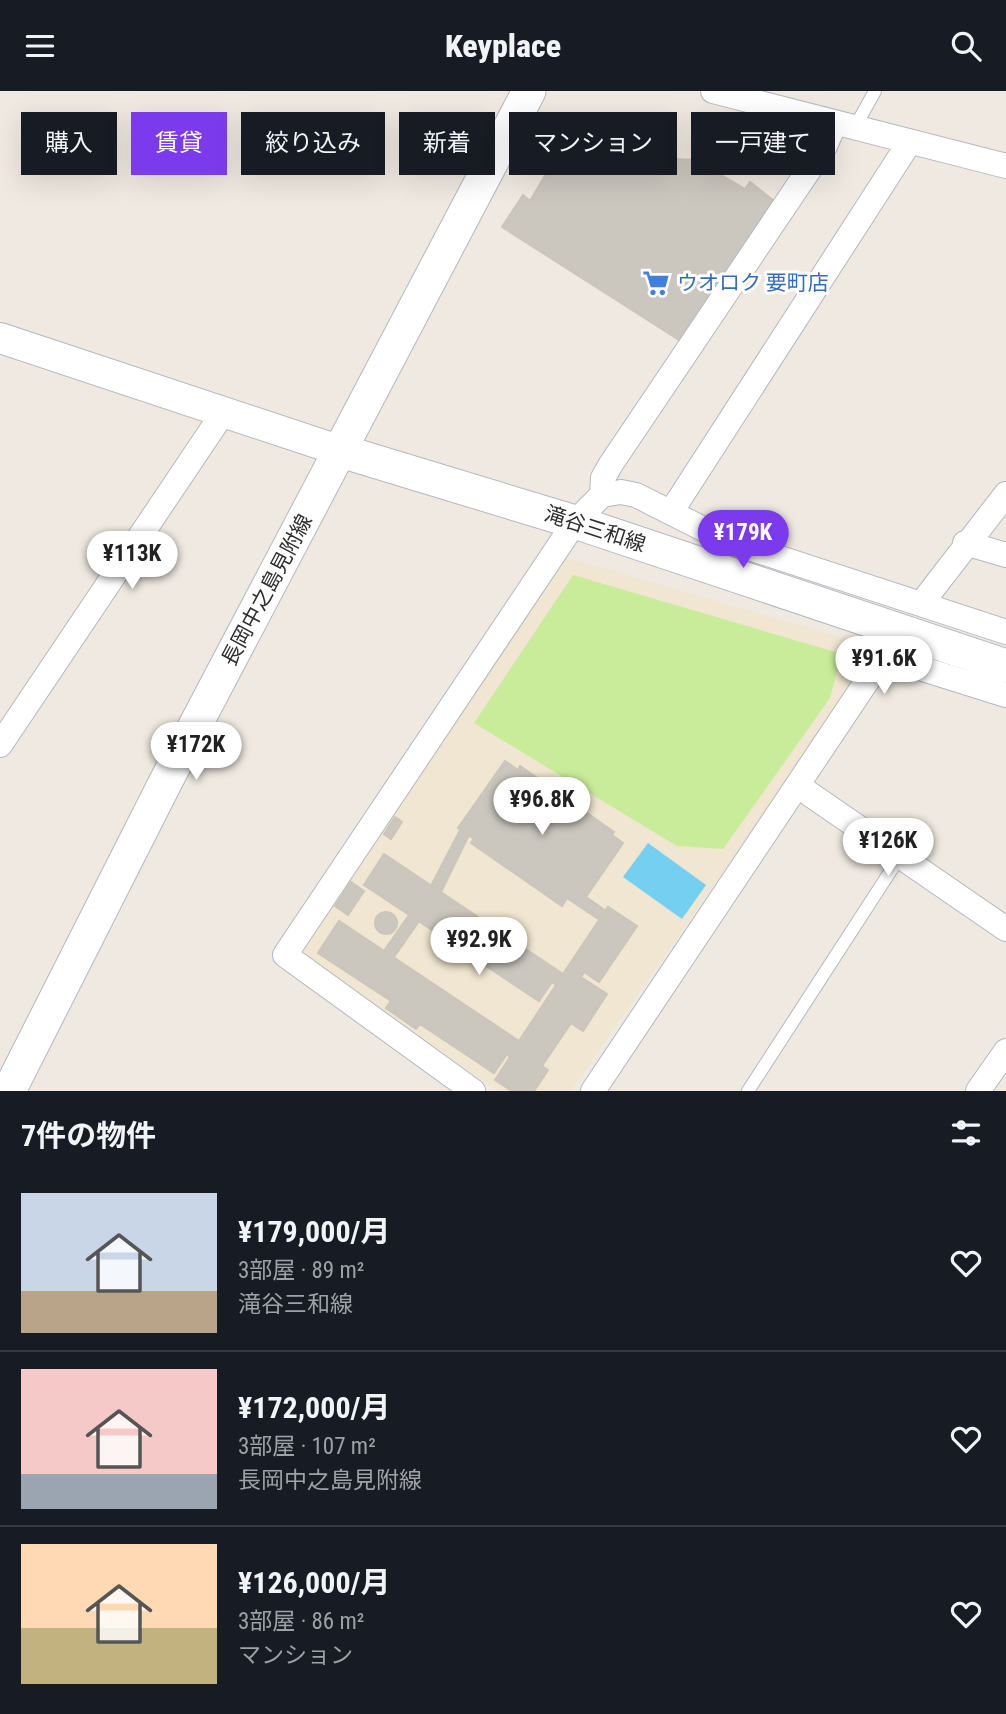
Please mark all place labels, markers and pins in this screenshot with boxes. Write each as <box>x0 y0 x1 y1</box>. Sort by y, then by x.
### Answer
supermarket icon: ウオロク 要町店 <box>641 268 671 298</box>
place label: ウオロク 要町店 <box>677 271 829 295</box>
pin: ¥179K <box>694 511 792 570</box>
pin: ¥113K <box>83 531 181 591</box>
pin: ¥91.6K <box>827 637 941 696</box>
pin: ¥172K <box>147 723 245 782</box>
pin: ¥96.8K <box>485 777 599 837</box>
pin: ¥126K <box>839 819 937 878</box>
pin: ¥92.9K <box>422 917 536 977</box>

